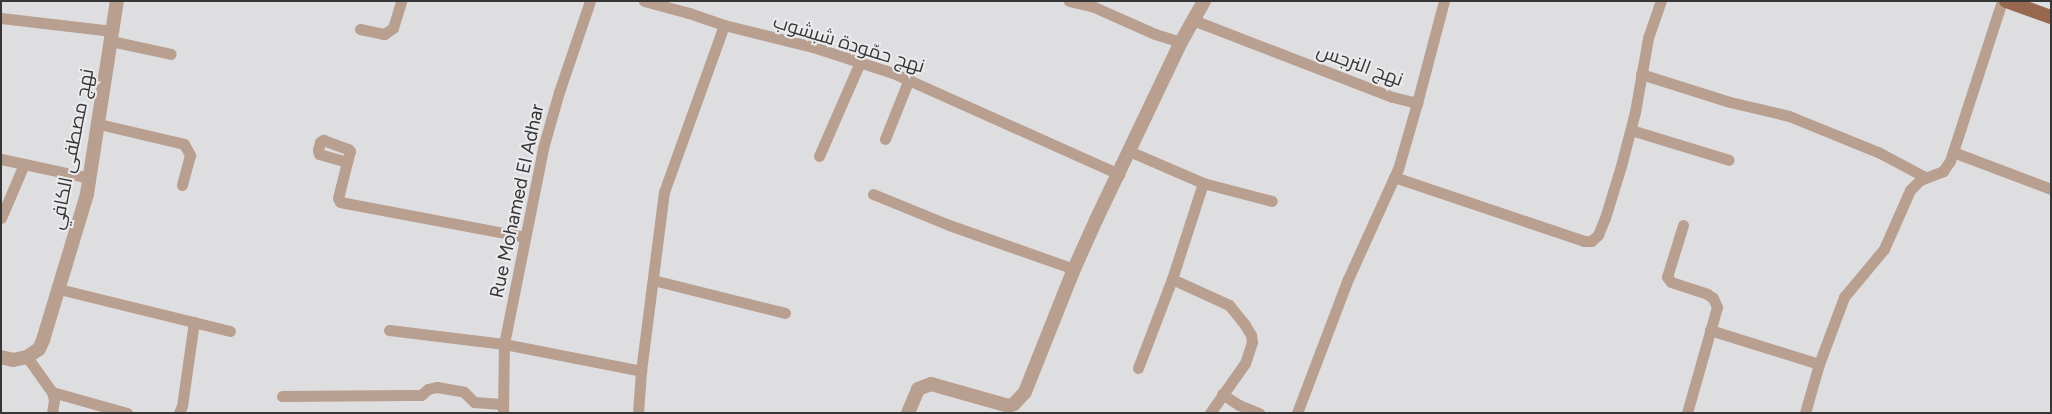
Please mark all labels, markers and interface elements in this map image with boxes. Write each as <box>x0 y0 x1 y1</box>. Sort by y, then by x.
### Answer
street label: نهج حمّودة شبشوب <box>771 10 927 78</box>
street label: نهج النرجس <box>1314 39 1406 91</box>
street label: نهج مصطفى الكافي <box>45 67 99 231</box>
street label: Rue Mohamed El Adhar <box>485 102 549 300</box>

